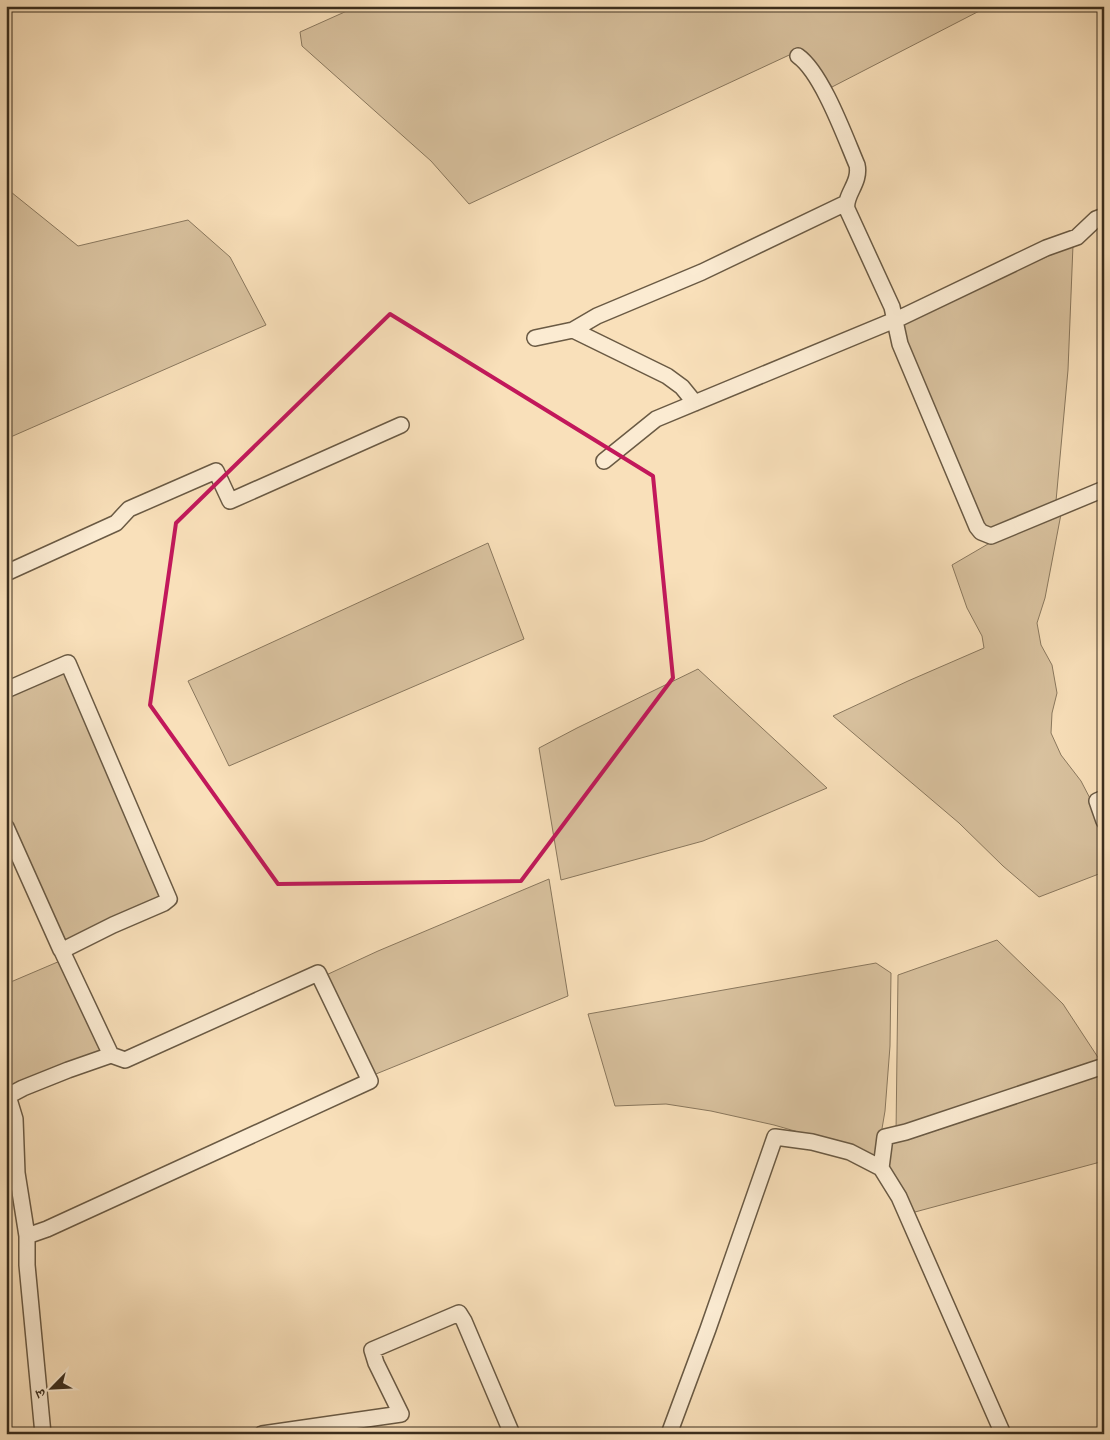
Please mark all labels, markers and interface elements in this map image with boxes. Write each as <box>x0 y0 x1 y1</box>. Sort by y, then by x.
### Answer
north arrow <box>28 1362 78 1412</box>
text: उ <box>30 1385 51 1401</box>

